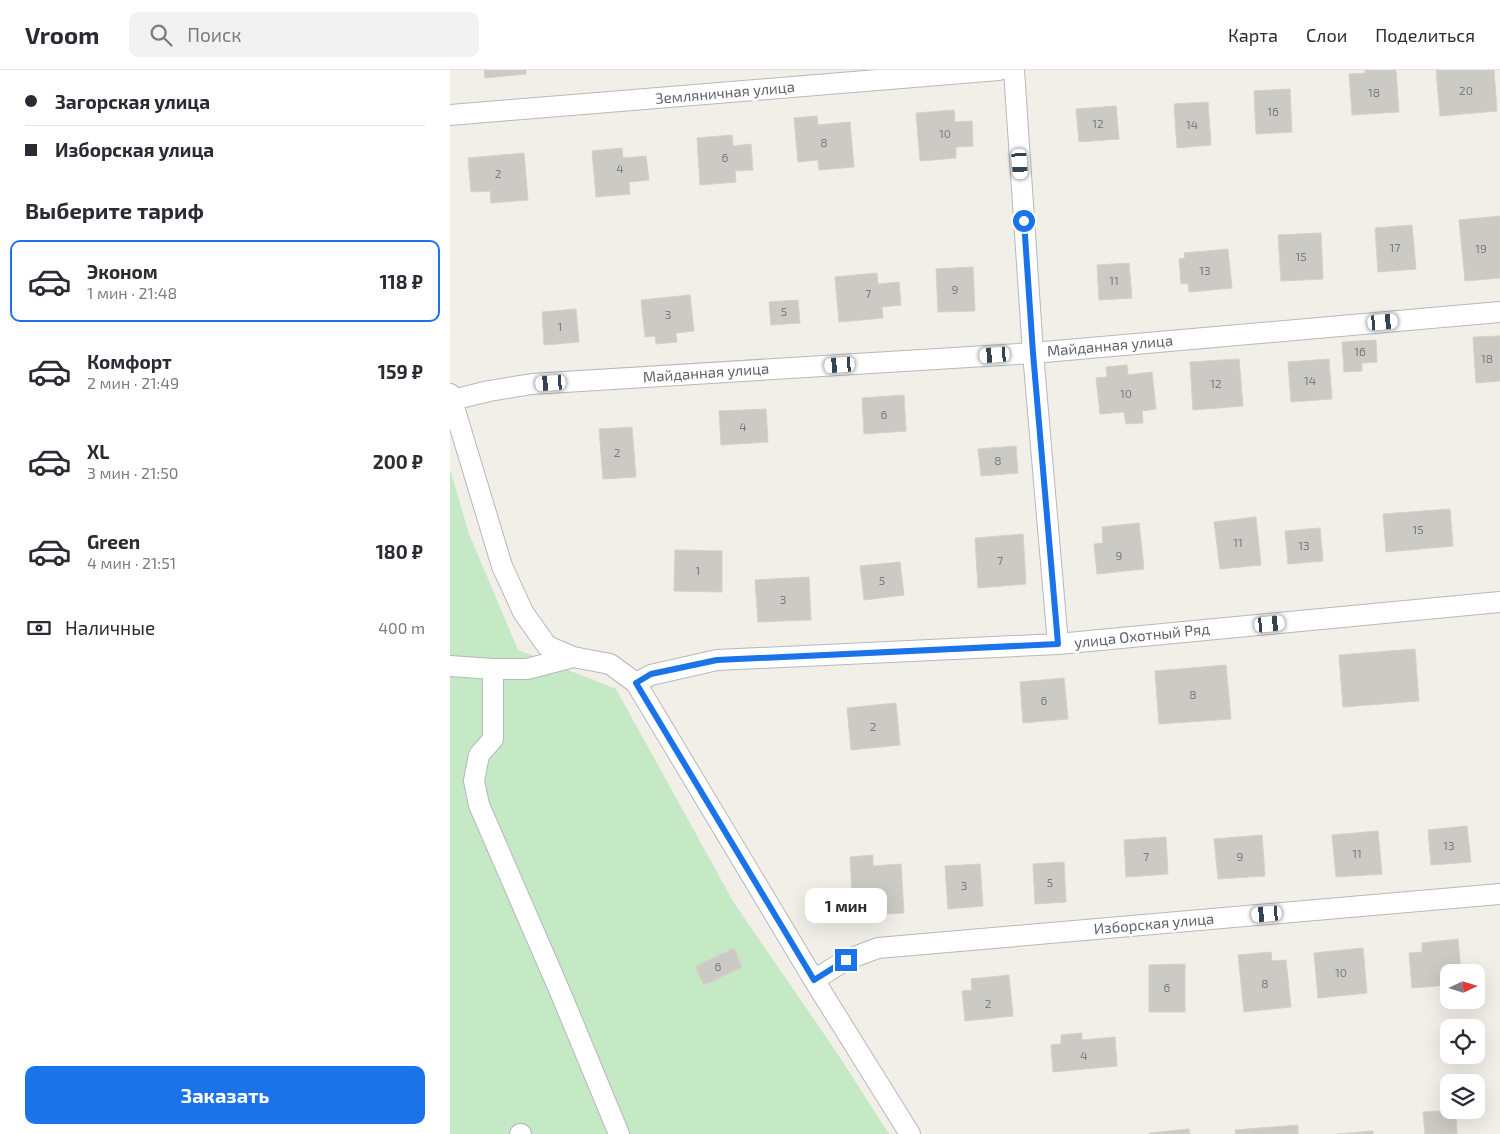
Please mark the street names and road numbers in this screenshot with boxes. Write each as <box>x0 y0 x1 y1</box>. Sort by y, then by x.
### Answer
street label: Земляничная улица <box>654 77 796 108</box>
street label: Майданная улица <box>1046 331 1174 360</box>
street label: Майданная улица <box>642 359 770 386</box>
street label: улица Охотный Ряд <box>1073 619 1211 652</box>
street label: Изборская улица <box>1093 909 1215 938</box>

